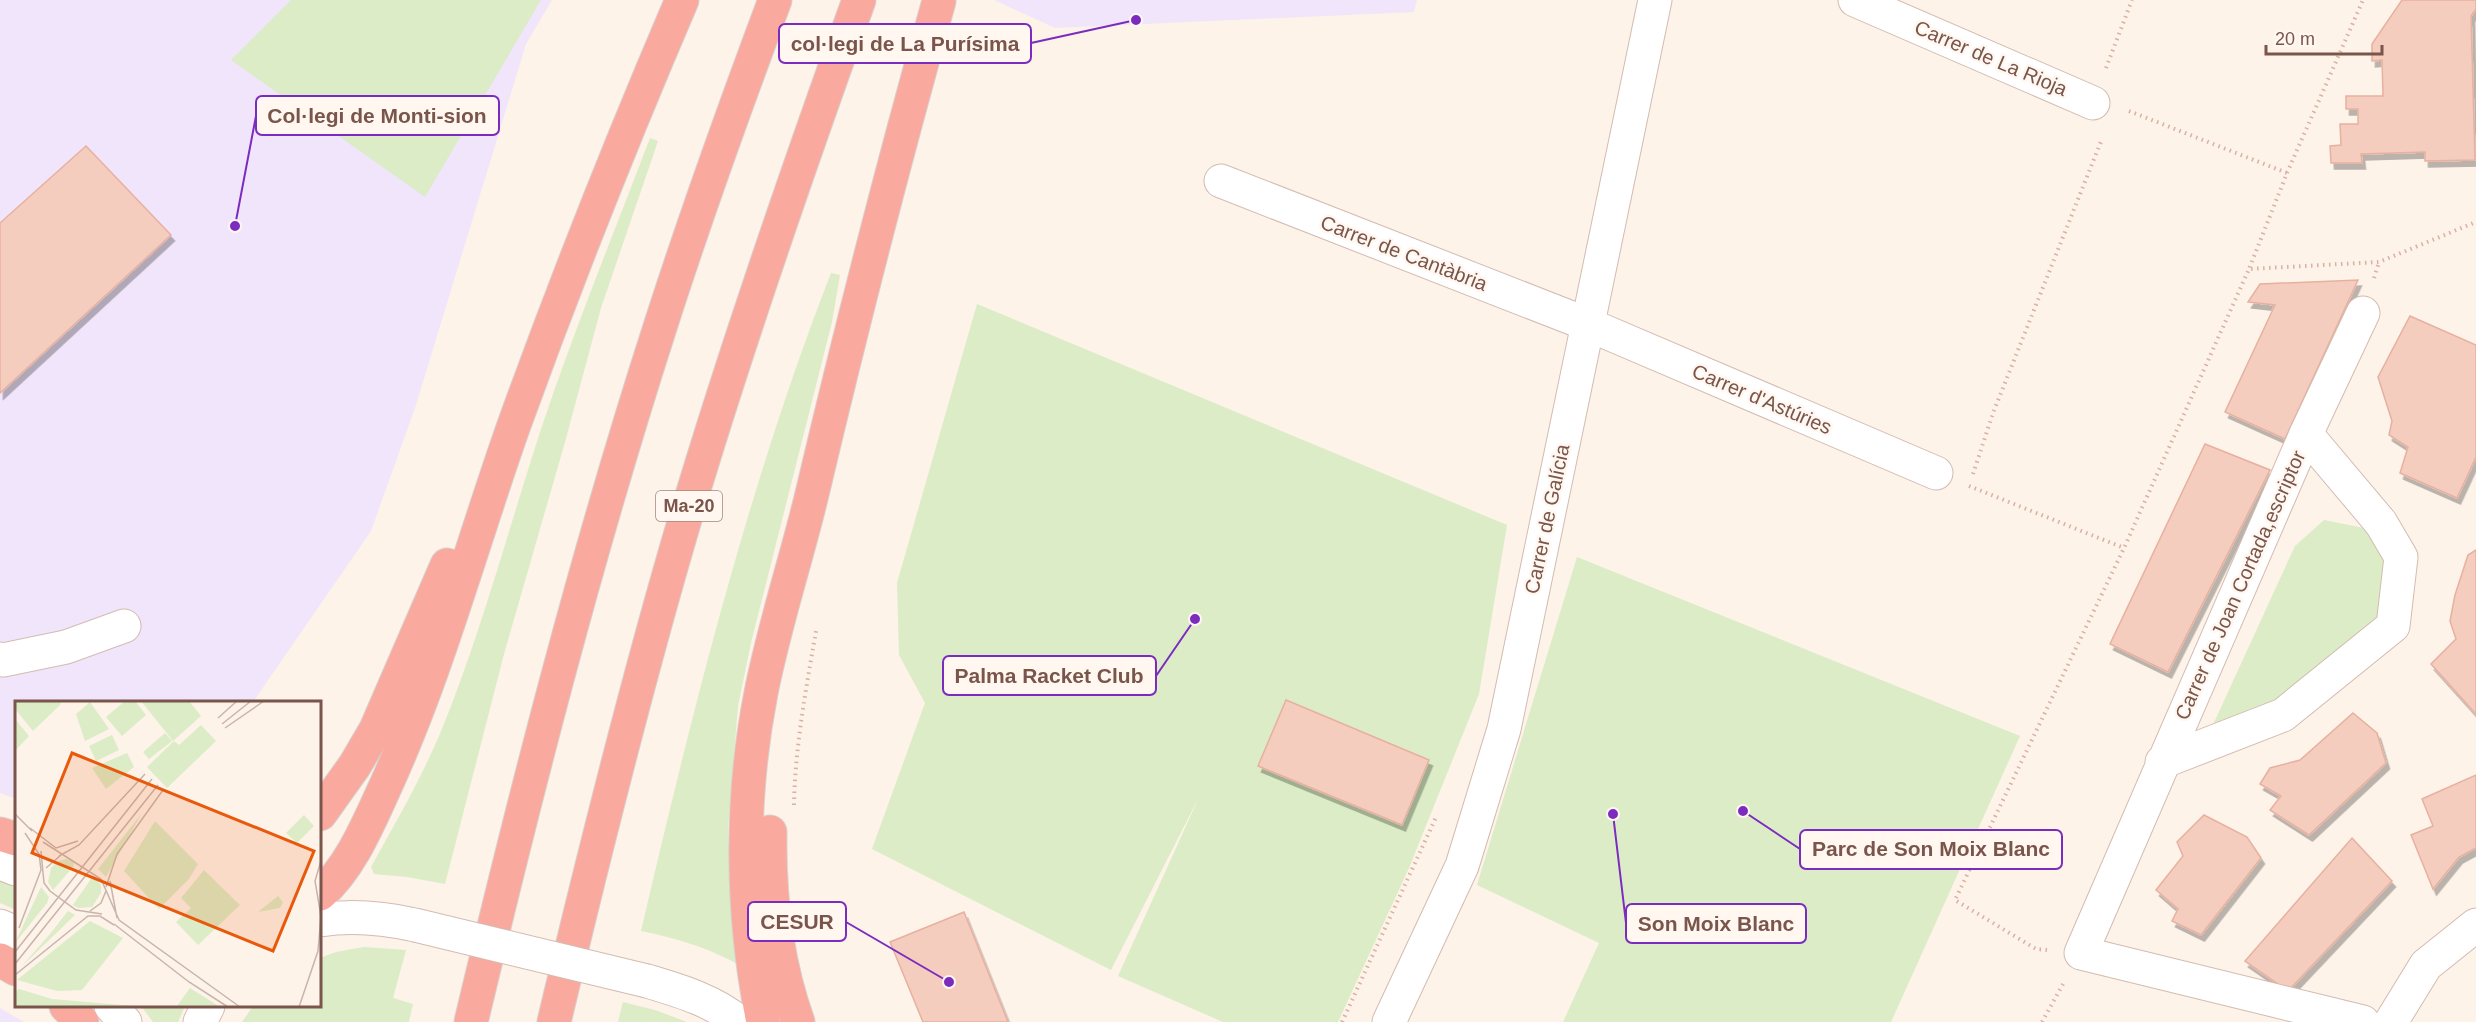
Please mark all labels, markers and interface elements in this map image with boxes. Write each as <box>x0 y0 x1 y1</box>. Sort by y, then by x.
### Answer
street label: Carrer de La Rioja <box>1911 16 2071 100</box>
scale bar <box>2266 18 2382 56</box>
callout: col·legi de La Purísima <box>779 24 1031 63</box>
text: 20 m <box>2275 29 2315 49</box>
text: col·legi de La Purísima <box>791 32 1020 55</box>
callout: Col·legi de Monti-sion <box>256 96 499 135</box>
text: Col·legi de Monti-sion <box>267 104 487 127</box>
street label: Carrer de Cantàbria <box>1318 211 1491 295</box>
street label: Carrer d'Astúries <box>1689 360 1835 438</box>
street label: Carrer de Galícia <box>1520 441 1574 596</box>
street label: Carrer de Joan Cortada,escriptor <box>2170 447 2310 723</box>
road number: Ma-20 <box>656 491 722 521</box>
callout: Palma Racket Club <box>943 656 1156 695</box>
text: Palma Racket Club <box>954 664 1144 687</box>
inset map <box>15 701 321 1007</box>
callout: Parc de Son Moix Blanc <box>1800 830 2062 869</box>
text: Parc de Son Moix Blanc <box>1812 837 2050 860</box>
callout: CESUR <box>748 902 846 941</box>
callout: Son Moix Blanc <box>1626 904 1806 943</box>
text: CESUR <box>760 910 834 933</box>
text: Son Moix Blanc <box>1638 912 1794 935</box>

